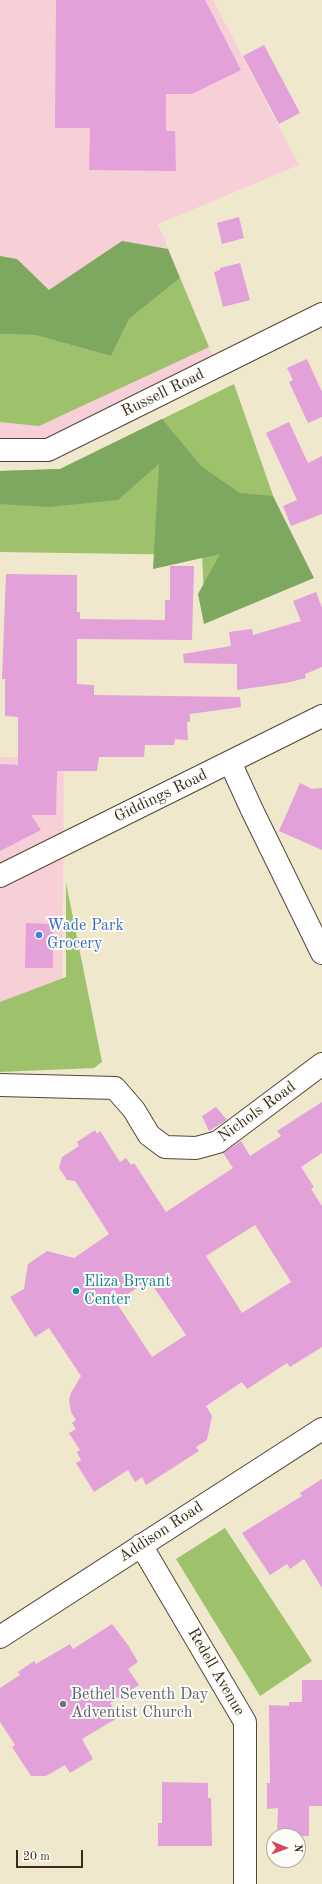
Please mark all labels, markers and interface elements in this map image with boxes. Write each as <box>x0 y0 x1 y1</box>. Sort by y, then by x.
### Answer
street label: Russell Road <box>118 365 208 421</box>
street label: Giddings Road <box>111 765 211 827</box>
place label: Wade Park Grocery <box>47 916 124 954</box>
marker: Wade Park Grocery <box>34 930 44 940</box>
street label: Nichols Road <box>214 1077 300 1147</box>
place label: Eliza Bryant Center <box>84 1272 171 1310</box>
marker: Eliza Bryant Center <box>71 1286 81 1296</box>
street label: Addison Road <box>115 1498 207 1566</box>
street label: Redell Avenue <box>183 1625 249 1719</box>
place label: Bethel Seventh Day Adventist Church <box>71 1685 208 1723</box>
marker: Bethel Seventh Day Adventist Church <box>58 1699 68 1709</box>
north arrow <box>266 1828 306 1868</box>
scale bar <box>18 1842 85 1868</box>
text: N <box>292 1844 303 1852</box>
text: 20 m <box>23 1851 50 1863</box>

